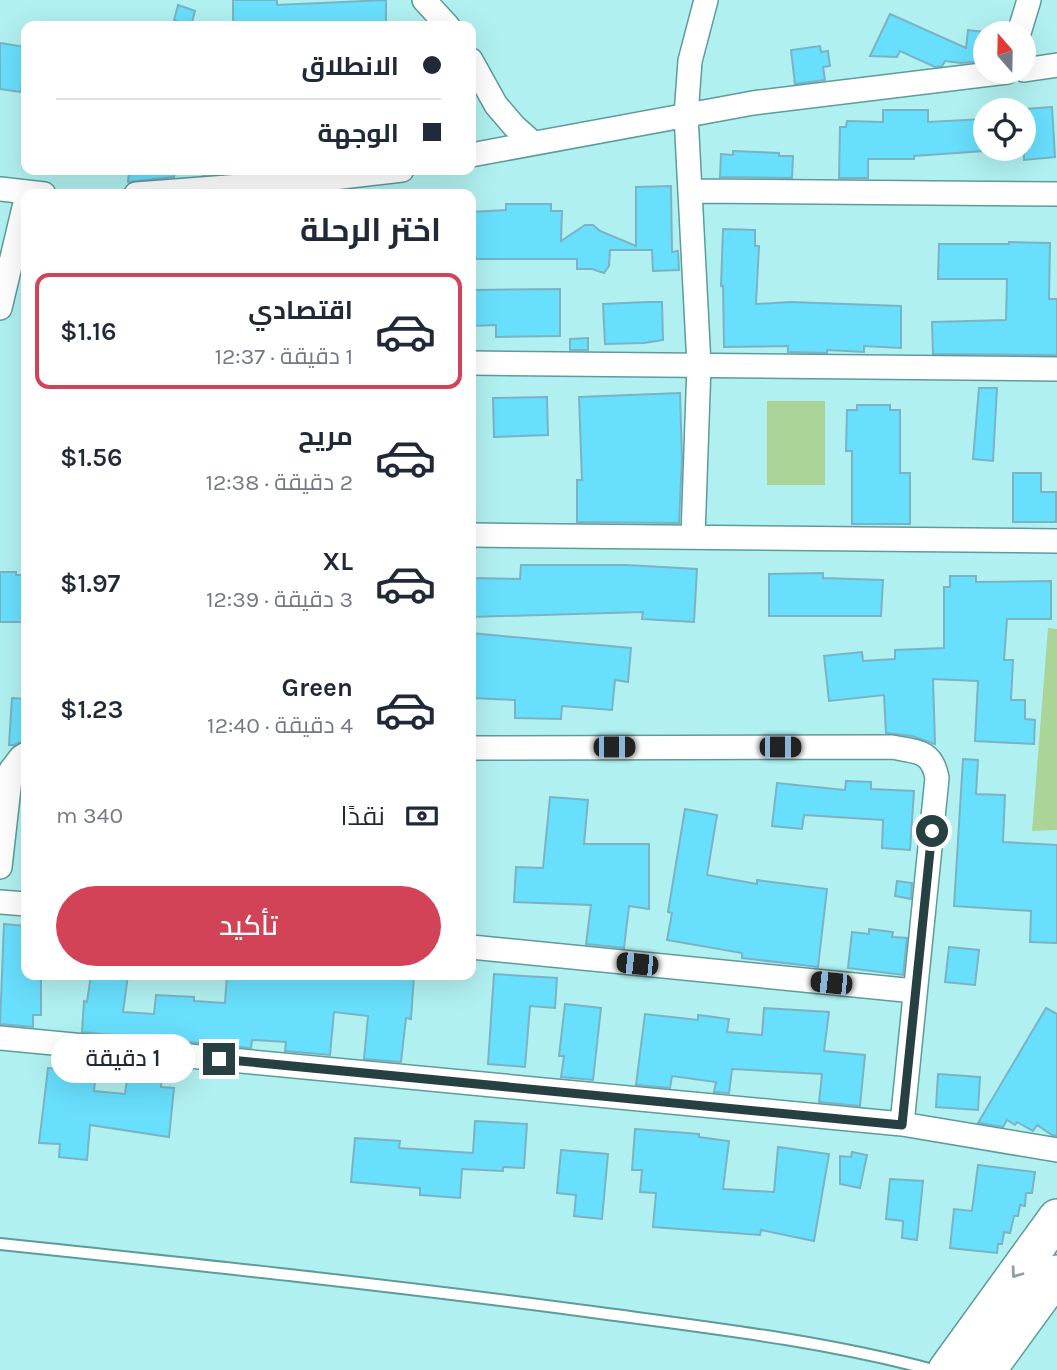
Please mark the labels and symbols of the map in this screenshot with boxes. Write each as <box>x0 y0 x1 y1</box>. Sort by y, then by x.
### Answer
north arrow <box>973 21 1036 84</box>
car <box>594 737 636 758</box>
car <box>760 737 802 758</box>
route start <box>916 815 948 847</box>
car <box>616 951 659 977</box>
car <box>810 970 853 996</box>
callout: 1 دقيقة <box>51 1034 194 1084</box>
route end <box>203 1043 235 1075</box>
one-way arrow <box>1012 1266 1025 1278</box>

